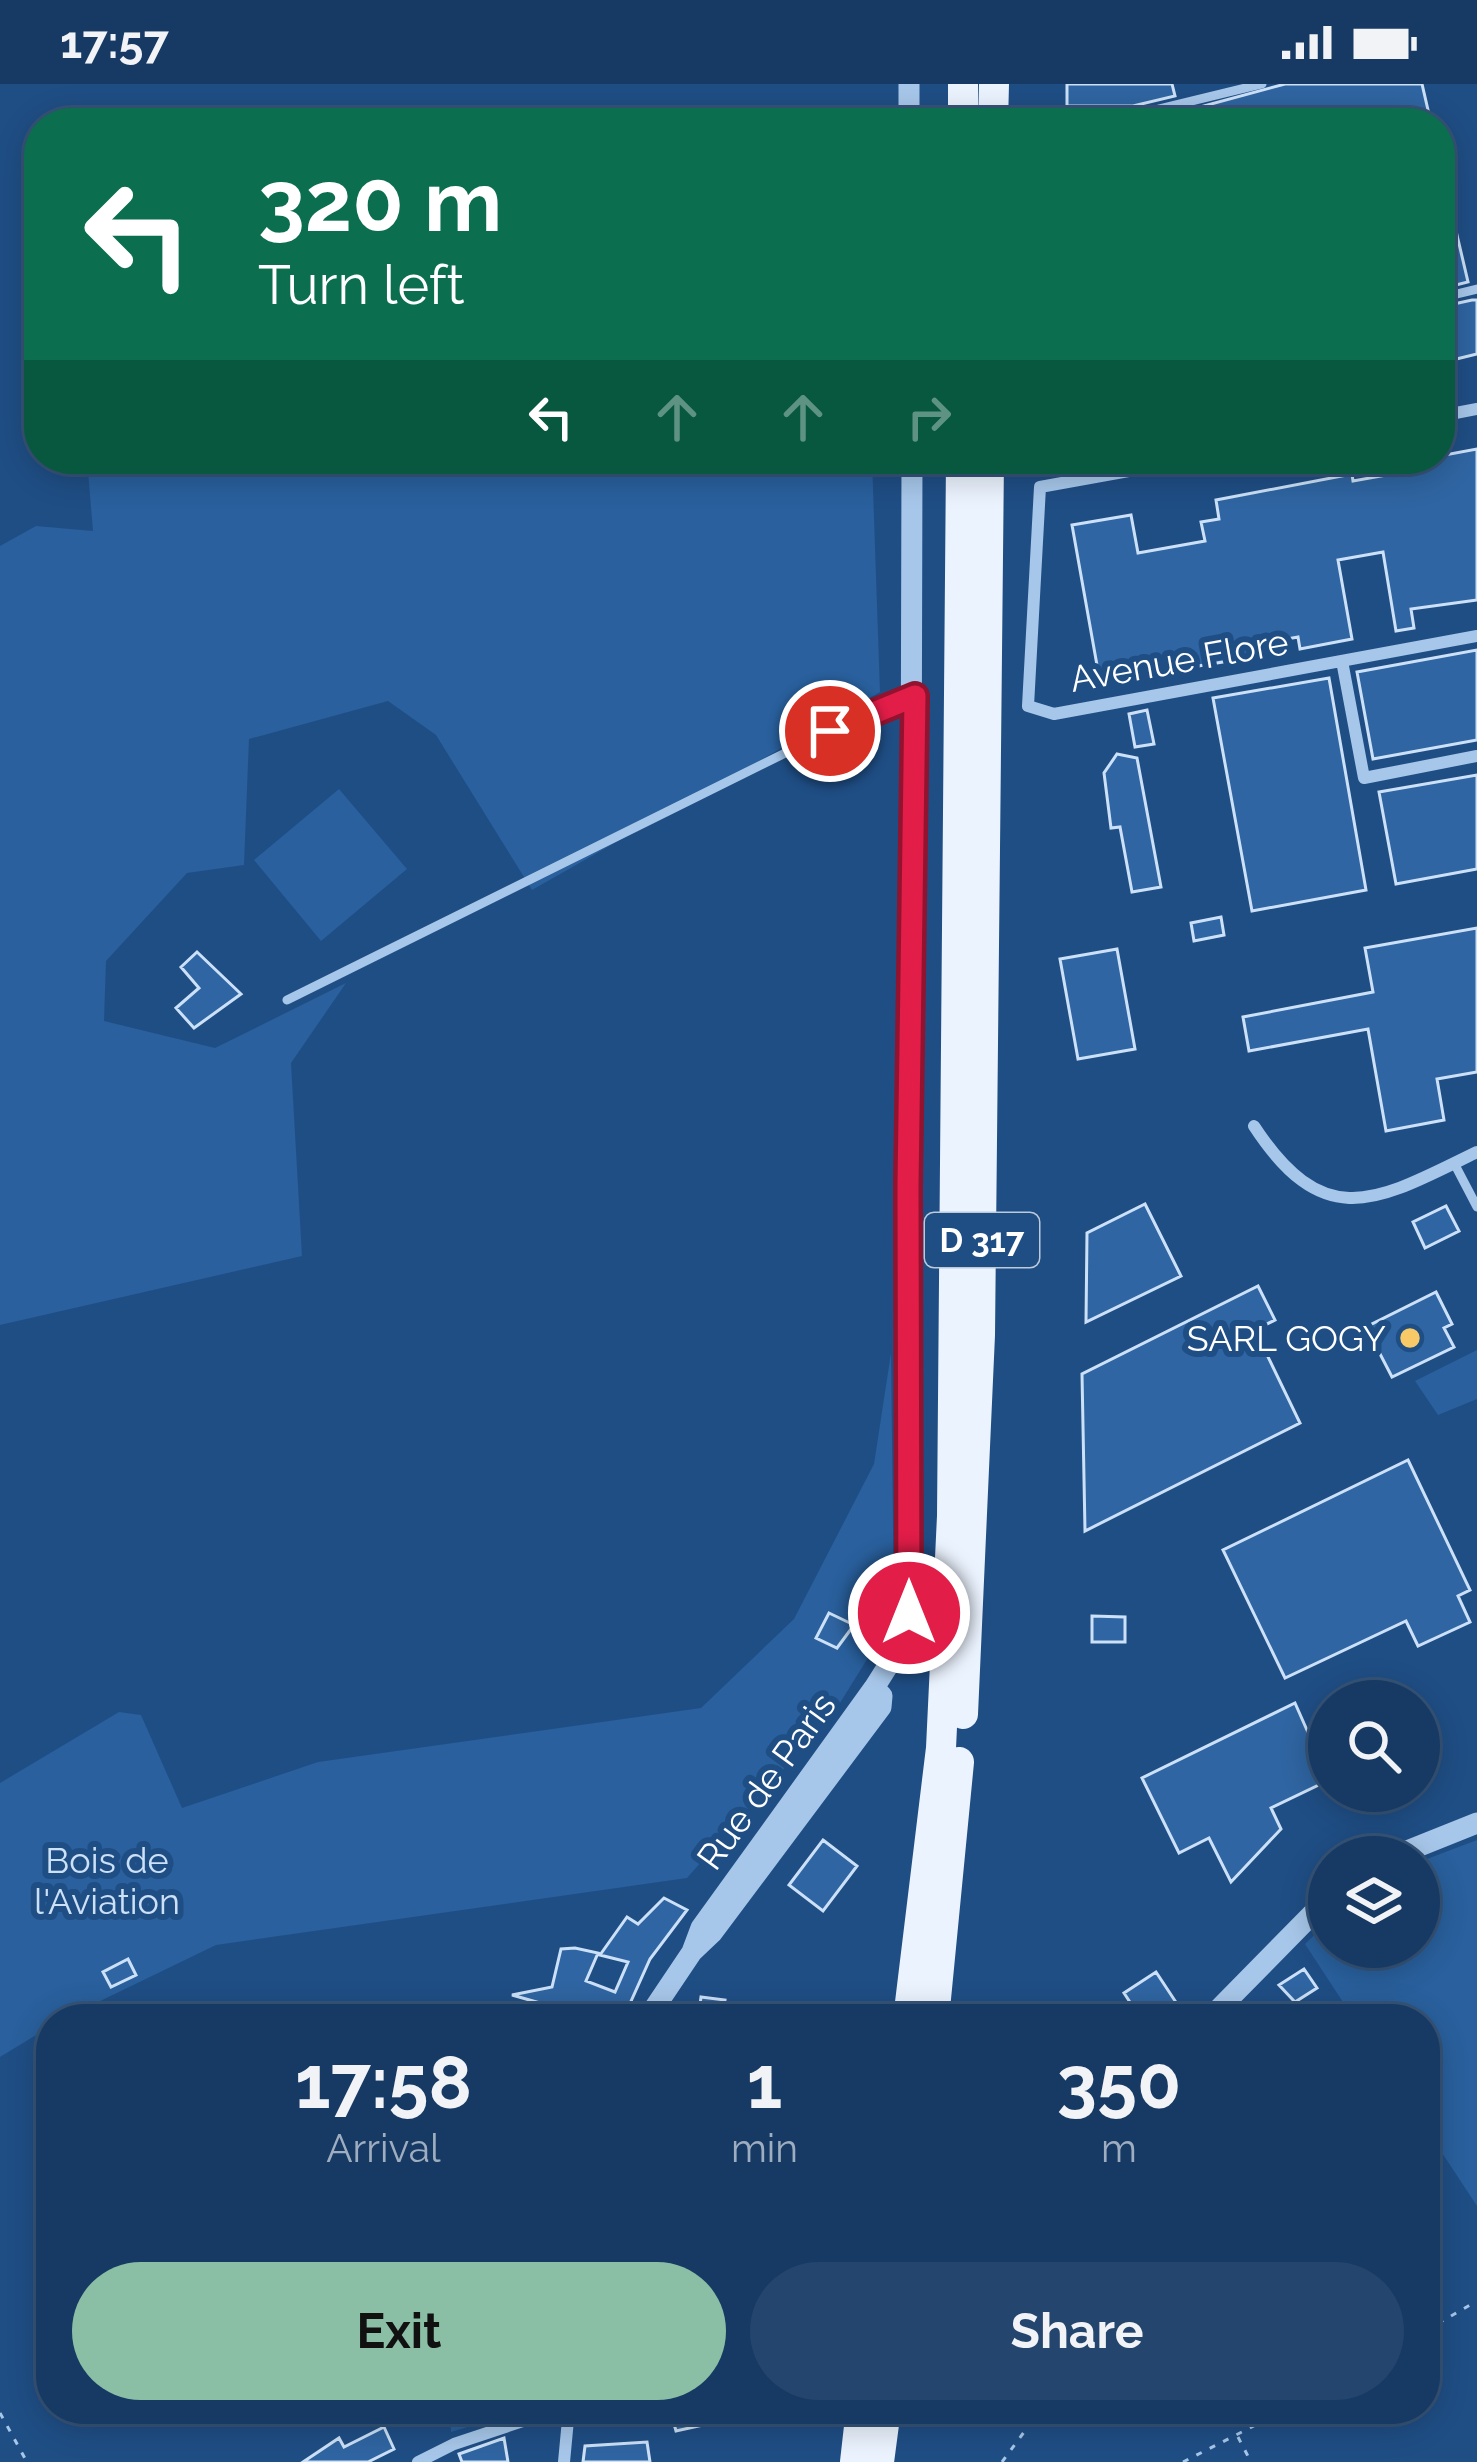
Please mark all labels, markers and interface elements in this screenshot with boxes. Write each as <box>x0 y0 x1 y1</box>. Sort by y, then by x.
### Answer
text: 17:57 <box>60 16 169 69</box>
text: 320 m <box>258 152 502 251</box>
icon: left <box>60 156 216 312</box>
text: Turn left <box>258 253 465 317</box>
icon: left <box>518 384 584 450</box>
icon: ahead <box>644 384 710 450</box>
icon: ahead <box>770 384 836 450</box>
icon: right <box>896 384 962 450</box>
street label: Avenue Flore <box>1066 620 1292 700</box>
pin <box>779 680 881 782</box>
icon: arrive <box>797 698 863 764</box>
road number: D 317 <box>925 1213 1039 1267</box>
place label: SARL GOGY <box>1187 1317 1386 1359</box>
marker: SARL GOGY <box>1397 1325 1423 1351</box>
position arrow <box>846 1550 972 1676</box>
map controls <box>1308 1680 1440 1968</box>
button: search <box>1308 1680 1440 1812</box>
street label: Rue de Paris <box>688 1685 844 1877</box>
button: layers <box>1308 1836 1440 1968</box>
park label: Bois de l'Aviation <box>34 1839 180 1922</box>
text: 17:58 <box>295 2040 472 2125</box>
text: 1 <box>747 2040 782 2125</box>
text: 350 <box>1057 2040 1181 2125</box>
text: Arrival <box>326 2125 441 2171</box>
text: min <box>731 2125 798 2171</box>
text: m <box>1101 2125 1137 2171</box>
button: Exit <box>72 2262 726 2400</box>
button: Share <box>750 2262 1404 2400</box>

